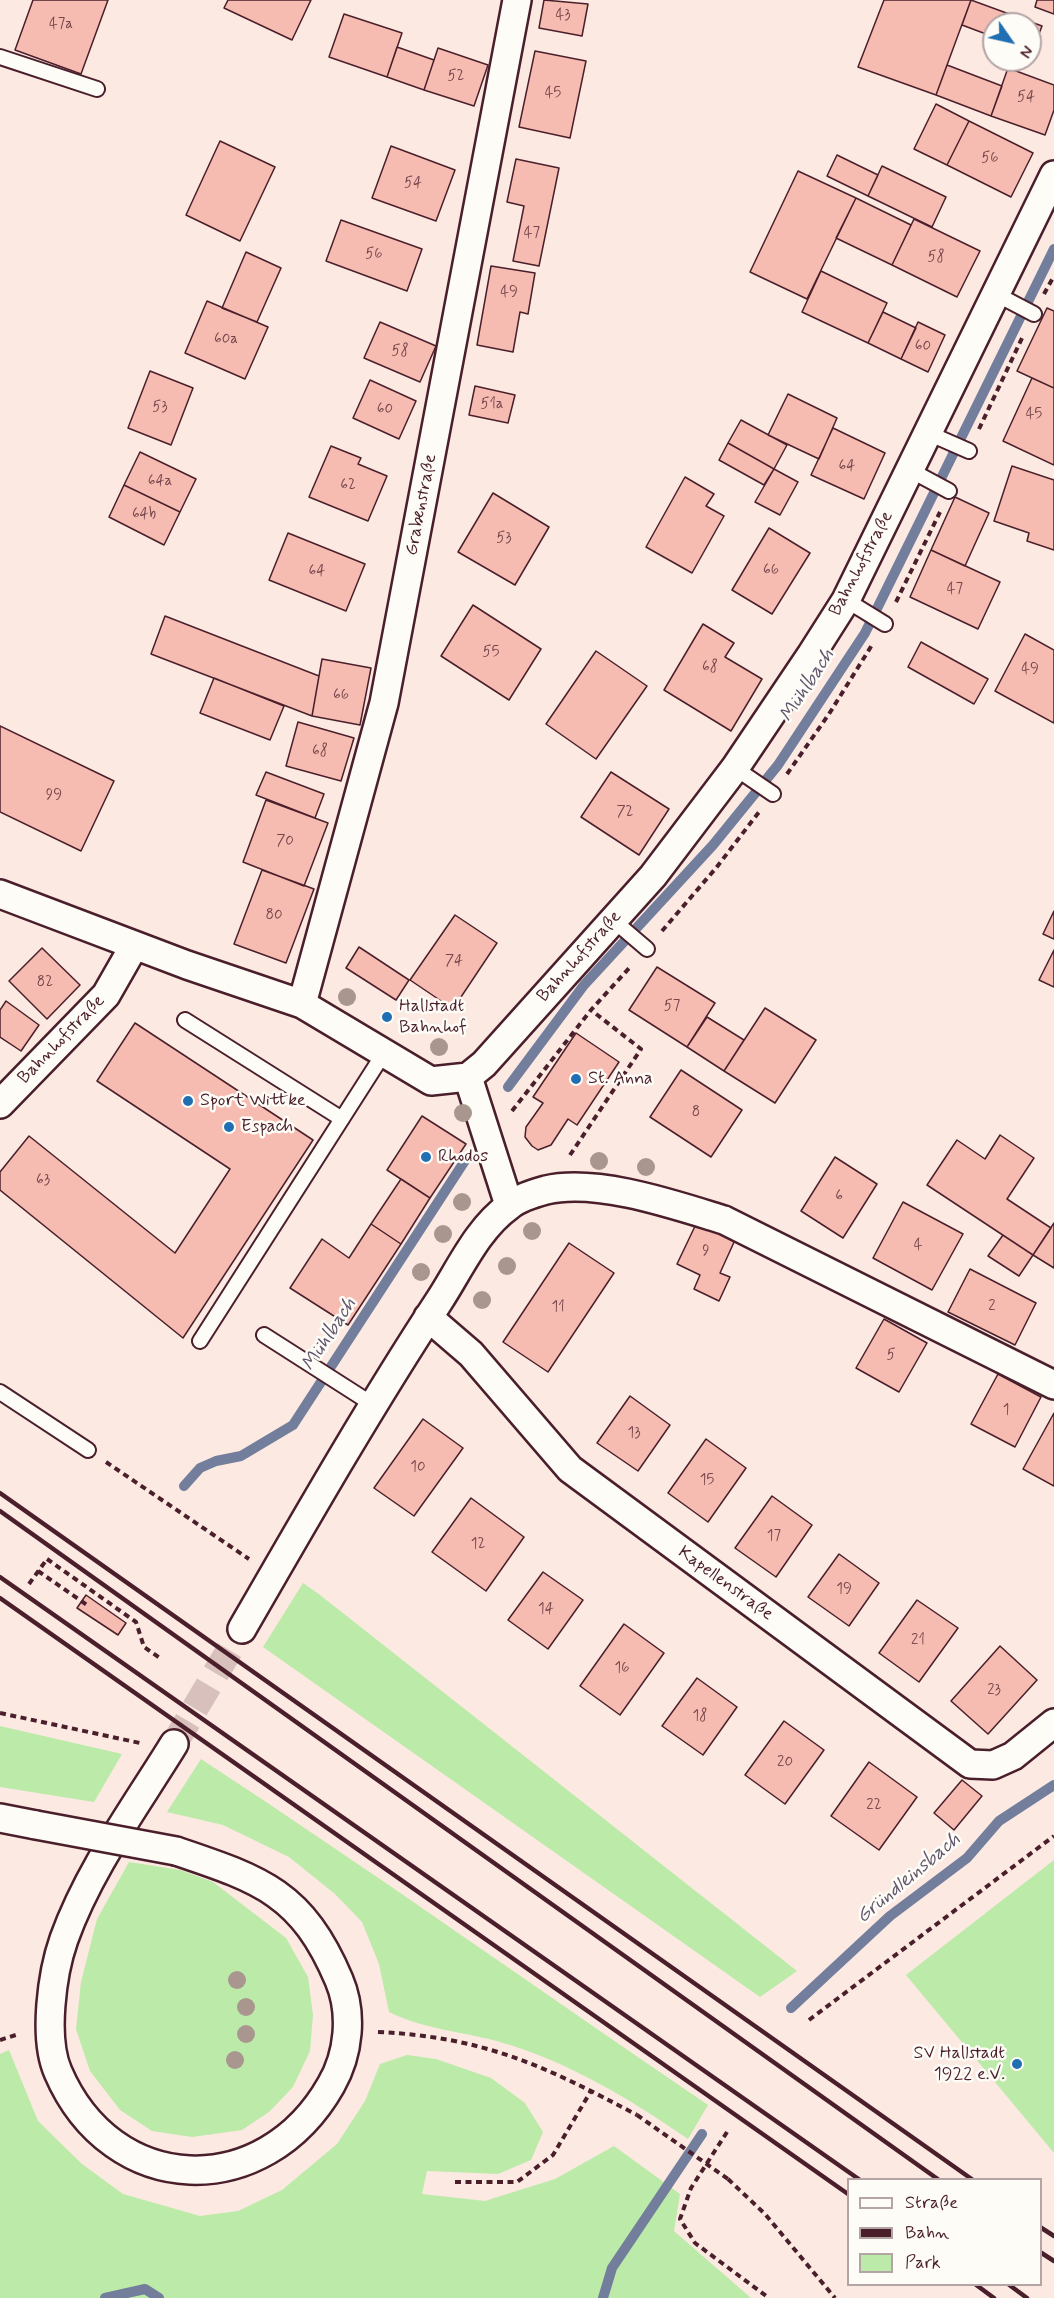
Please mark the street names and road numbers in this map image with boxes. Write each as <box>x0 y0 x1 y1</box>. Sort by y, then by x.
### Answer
street label: Grabenstraße <box>402 452 442 558</box>
street label: Bahnhofstraße <box>825 508 899 620</box>
street label: Bahnhofstraße <box>533 907 627 1007</box>
street label: Bahnhofstraße <box>14 991 110 1089</box>
street label: Kapellenstraße <box>673 1542 777 1626</box>

